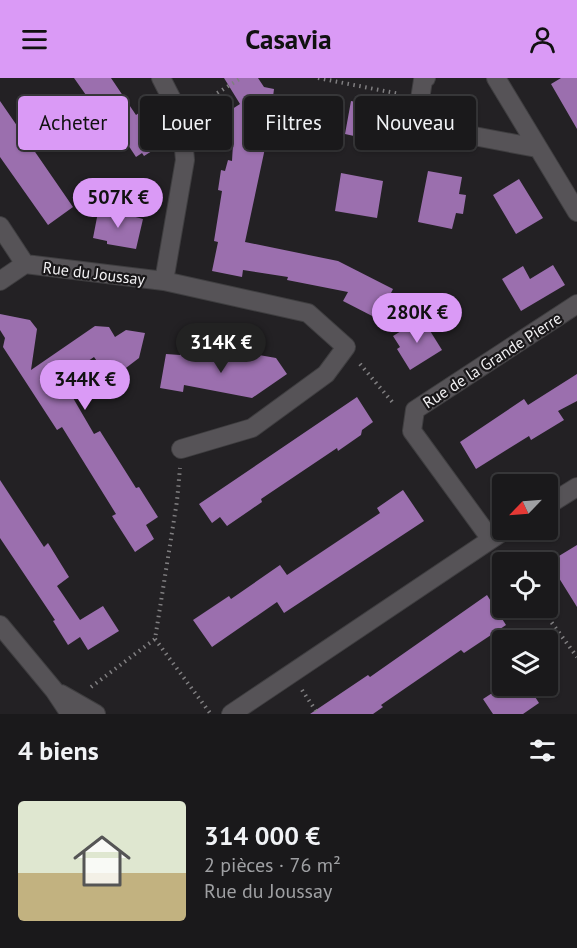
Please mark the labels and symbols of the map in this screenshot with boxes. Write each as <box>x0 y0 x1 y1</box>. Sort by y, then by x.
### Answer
pin: 507K € <box>69 178 167 229</box>
street label: Rue du Joussay <box>42 257 147 289</box>
pin: 280K € <box>368 293 466 344</box>
street label: Rue de la Grande Pierre <box>419 308 565 412</box>
pin: 314K € <box>172 323 270 374</box>
pin: 344K € <box>36 360 134 411</box>
north arrow <box>492 474 558 540</box>

